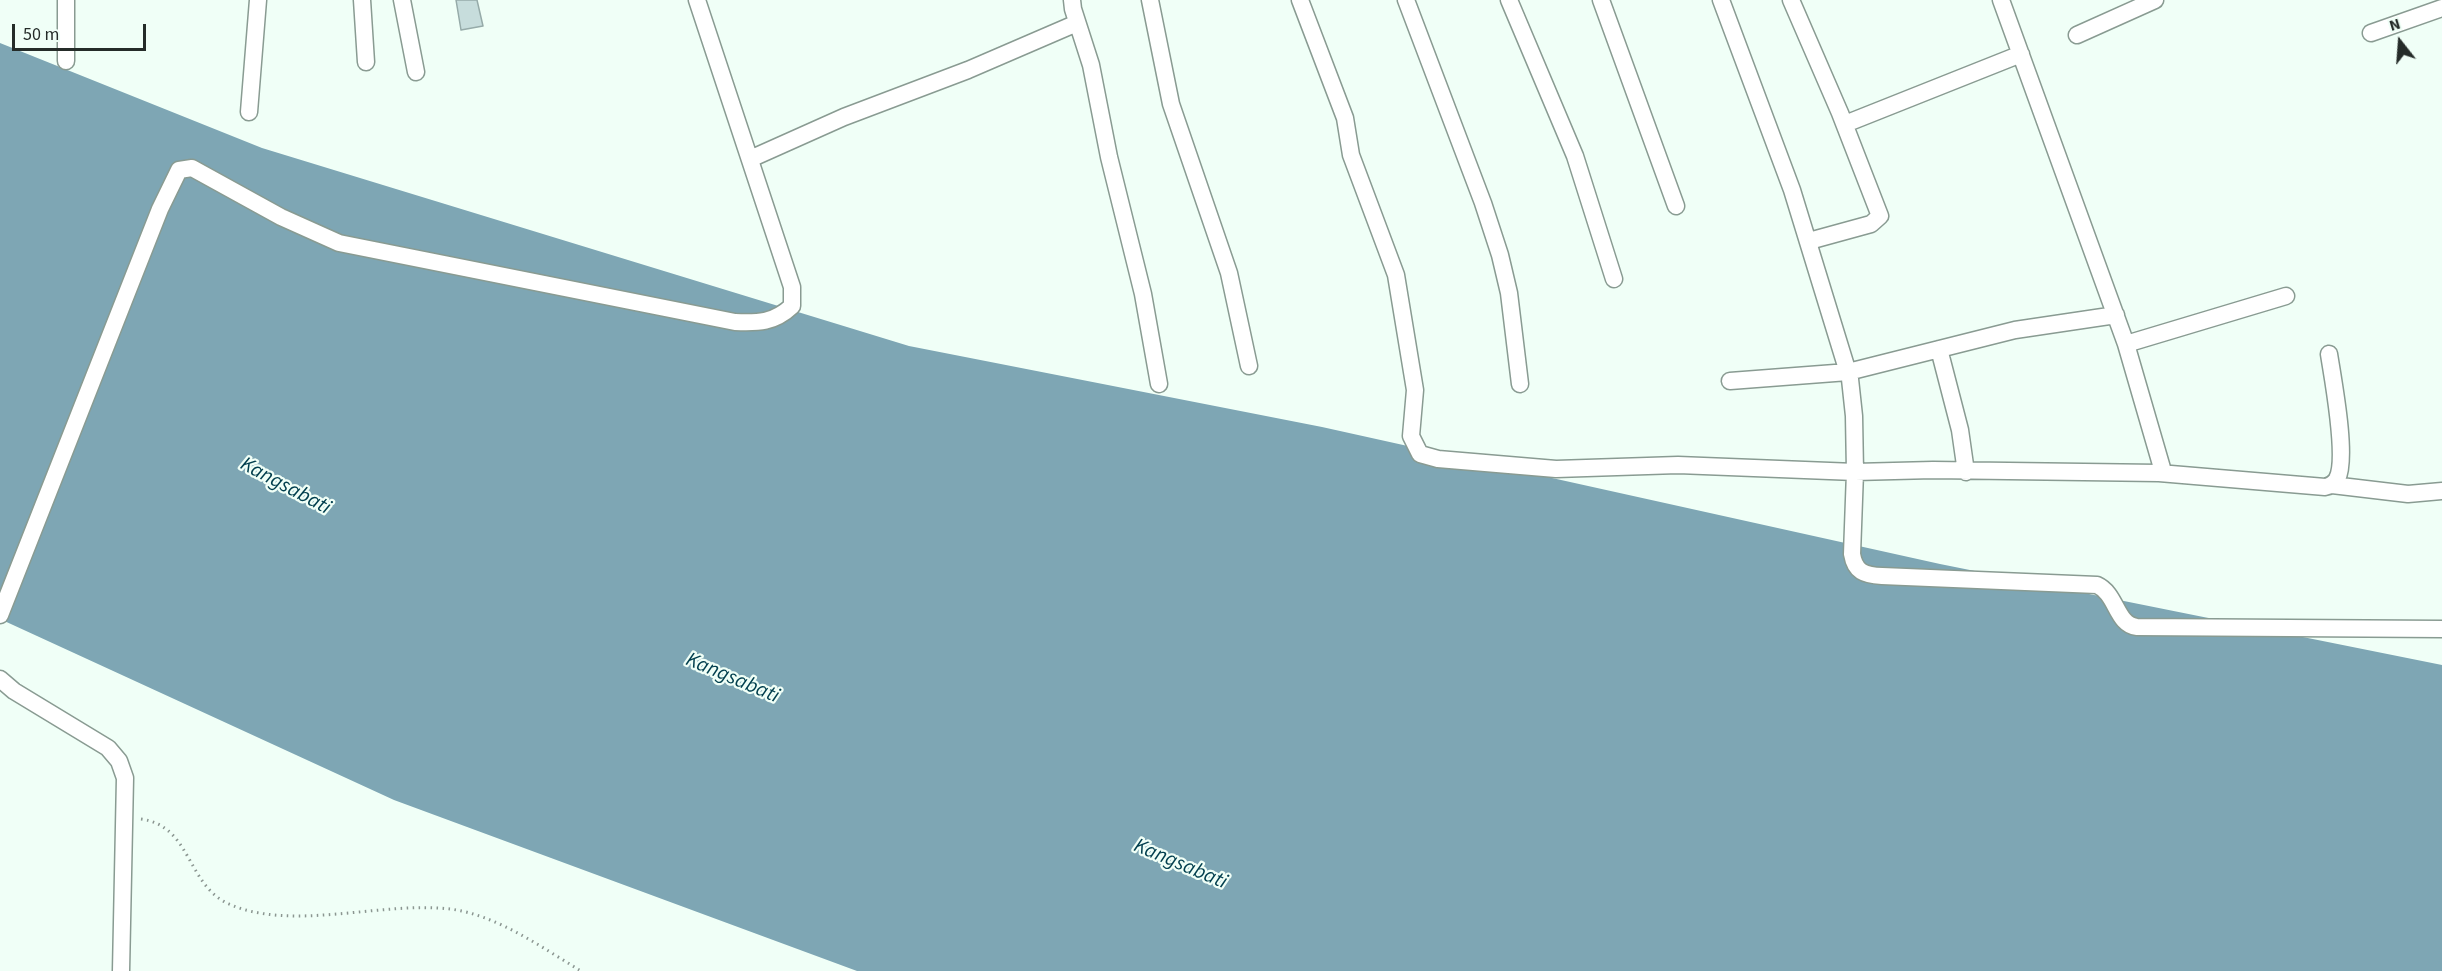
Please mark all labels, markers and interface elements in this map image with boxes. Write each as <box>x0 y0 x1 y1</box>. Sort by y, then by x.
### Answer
scale bar <box>15 12 148 50</box>
north arrow <box>2370 12 2430 72</box>
text: N <box>2386 13 2403 37</box>
text: 50 m <box>23 22 59 47</box>
water label: Kangsabati <box>235 453 335 521</box>
water label: Kangsabati <box>682 648 782 710</box>
water label: Kangsabati <box>1130 834 1230 896</box>

